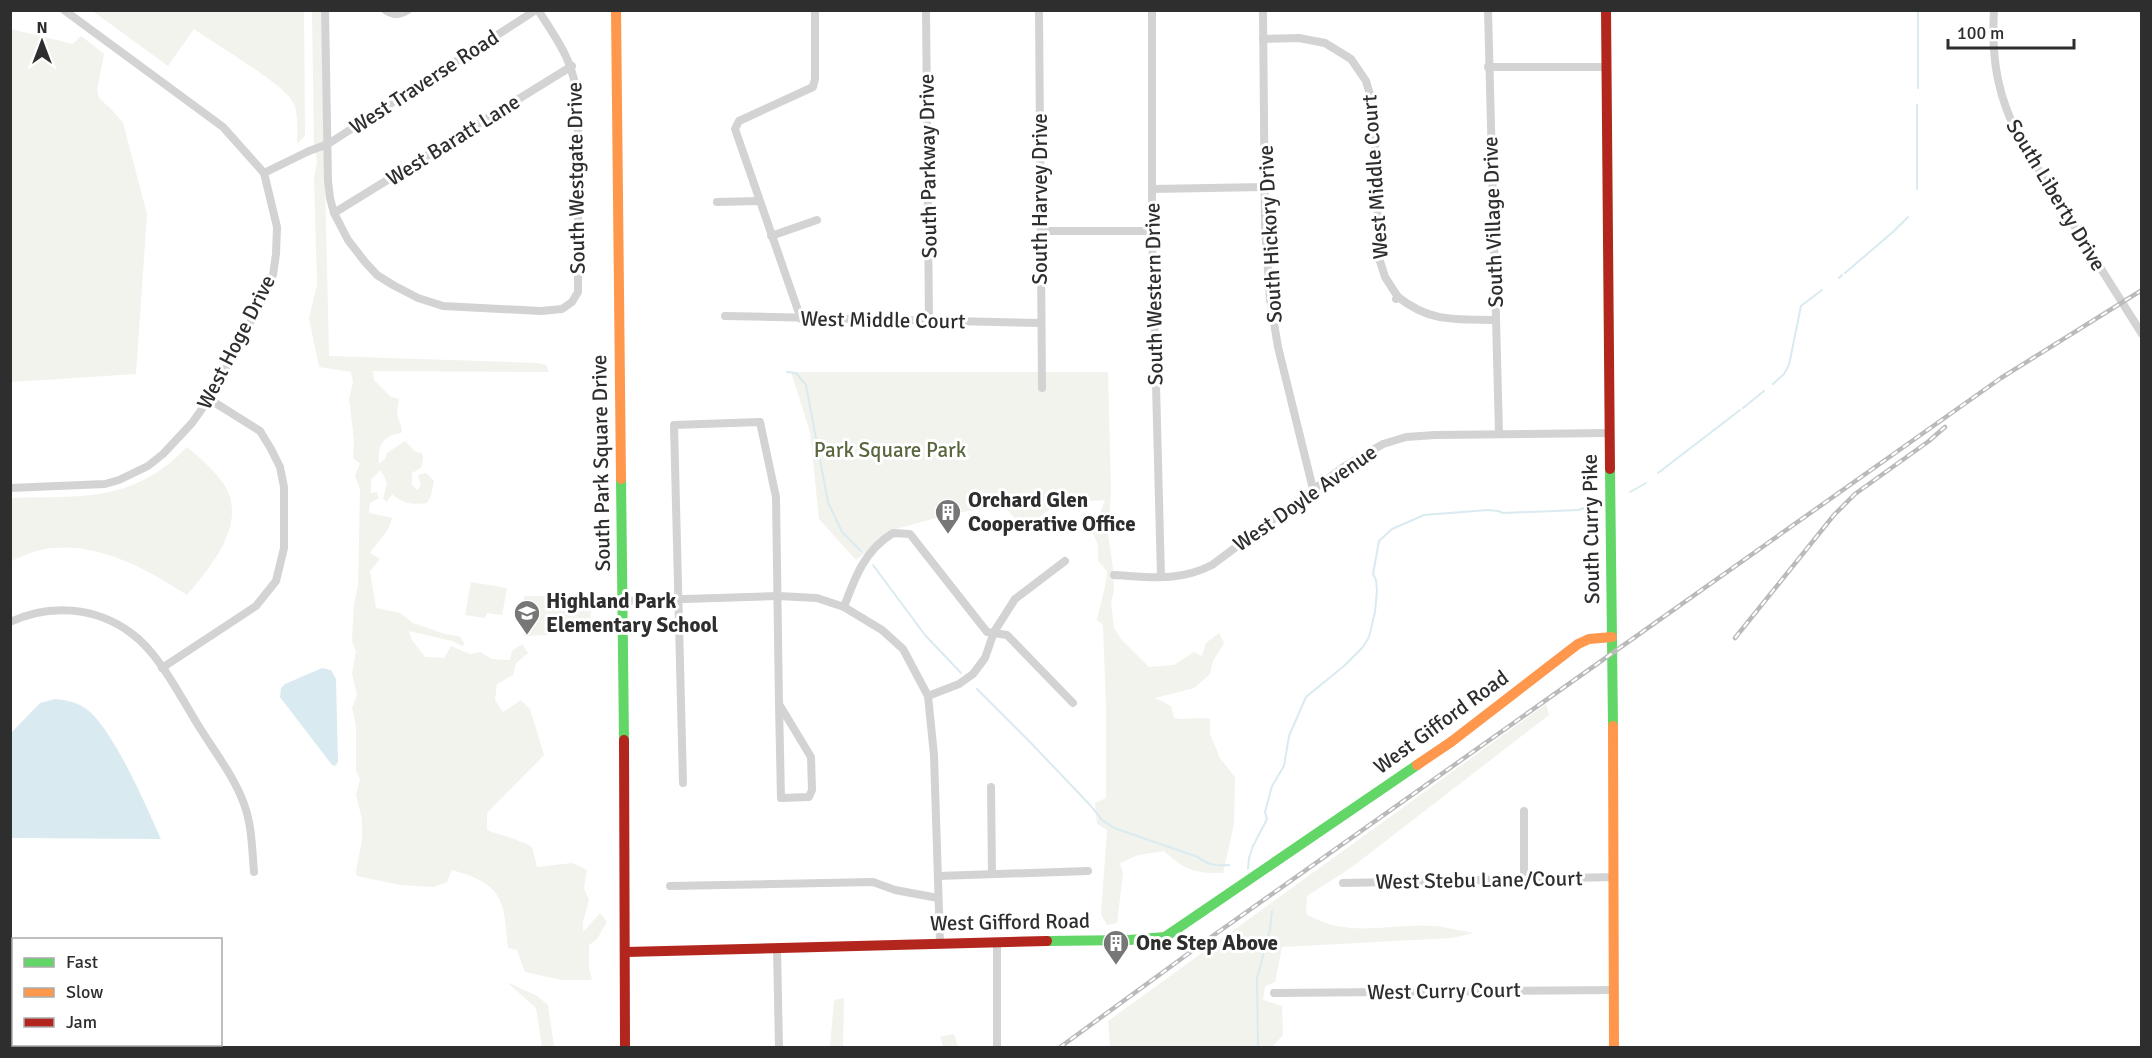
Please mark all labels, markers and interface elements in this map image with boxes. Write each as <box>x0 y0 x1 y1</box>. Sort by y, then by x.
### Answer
north arrow <box>12 12 72 72</box>
scale bar <box>1948 12 2074 50</box>
text: N <box>36 18 48 38</box>
text: 100 m <box>1957 22 2004 44</box>
street label: West Traverse Road <box>345 24 503 140</box>
street label: South Parkway Drive <box>913 73 943 259</box>
street label: South Westgate Drive <box>561 82 591 274</box>
street label: West Baratt Lane <box>381 89 525 191</box>
street label: West Middle Court <box>1356 94 1394 260</box>
street label: South Harvey Drive <box>1027 113 1053 285</box>
street label: South Liberty Drive <box>2000 114 2112 276</box>
street label: South Village Drive <box>1477 136 1509 308</box>
street label: South Hickory Drive <box>1252 144 1288 324</box>
street label: South Western Drive <box>1139 202 1169 386</box>
street label: West Hoge Drive <box>191 271 281 413</box>
street label: West Middle Court <box>800 306 966 334</box>
street label: South Park Square Drive <box>586 354 616 572</box>
park label: Park Square Park <box>814 437 967 463</box>
street label: West Doyle Avenue <box>1228 439 1382 557</box>
street label: South Curry Pike <box>1577 454 1605 604</box>
place label: Orchard Glen Cooperative Office <box>968 487 1136 537</box>
building icon: Orchard Glen Cooperative Office <box>933 497 963 535</box>
place label: Highland Park Elementary School <box>546 588 718 638</box>
school or university icon: Highland Park Elementary School <box>512 598 542 636</box>
street label: West Gifford Road <box>1369 664 1513 780</box>
street label: West Stebu Lane/Court <box>1375 865 1583 895</box>
street label: West Gifford Road <box>930 908 1090 936</box>
building icon: One Step Above <box>1101 928 1131 966</box>
place label: One Step Above <box>1136 930 1278 956</box>
legend <box>12 938 222 1046</box>
text: Fast <box>66 951 98 973</box>
street label: West Curry Court <box>1367 977 1521 1005</box>
text: Slow <box>66 981 103 1003</box>
text: Jam <box>66 1011 97 1033</box>

